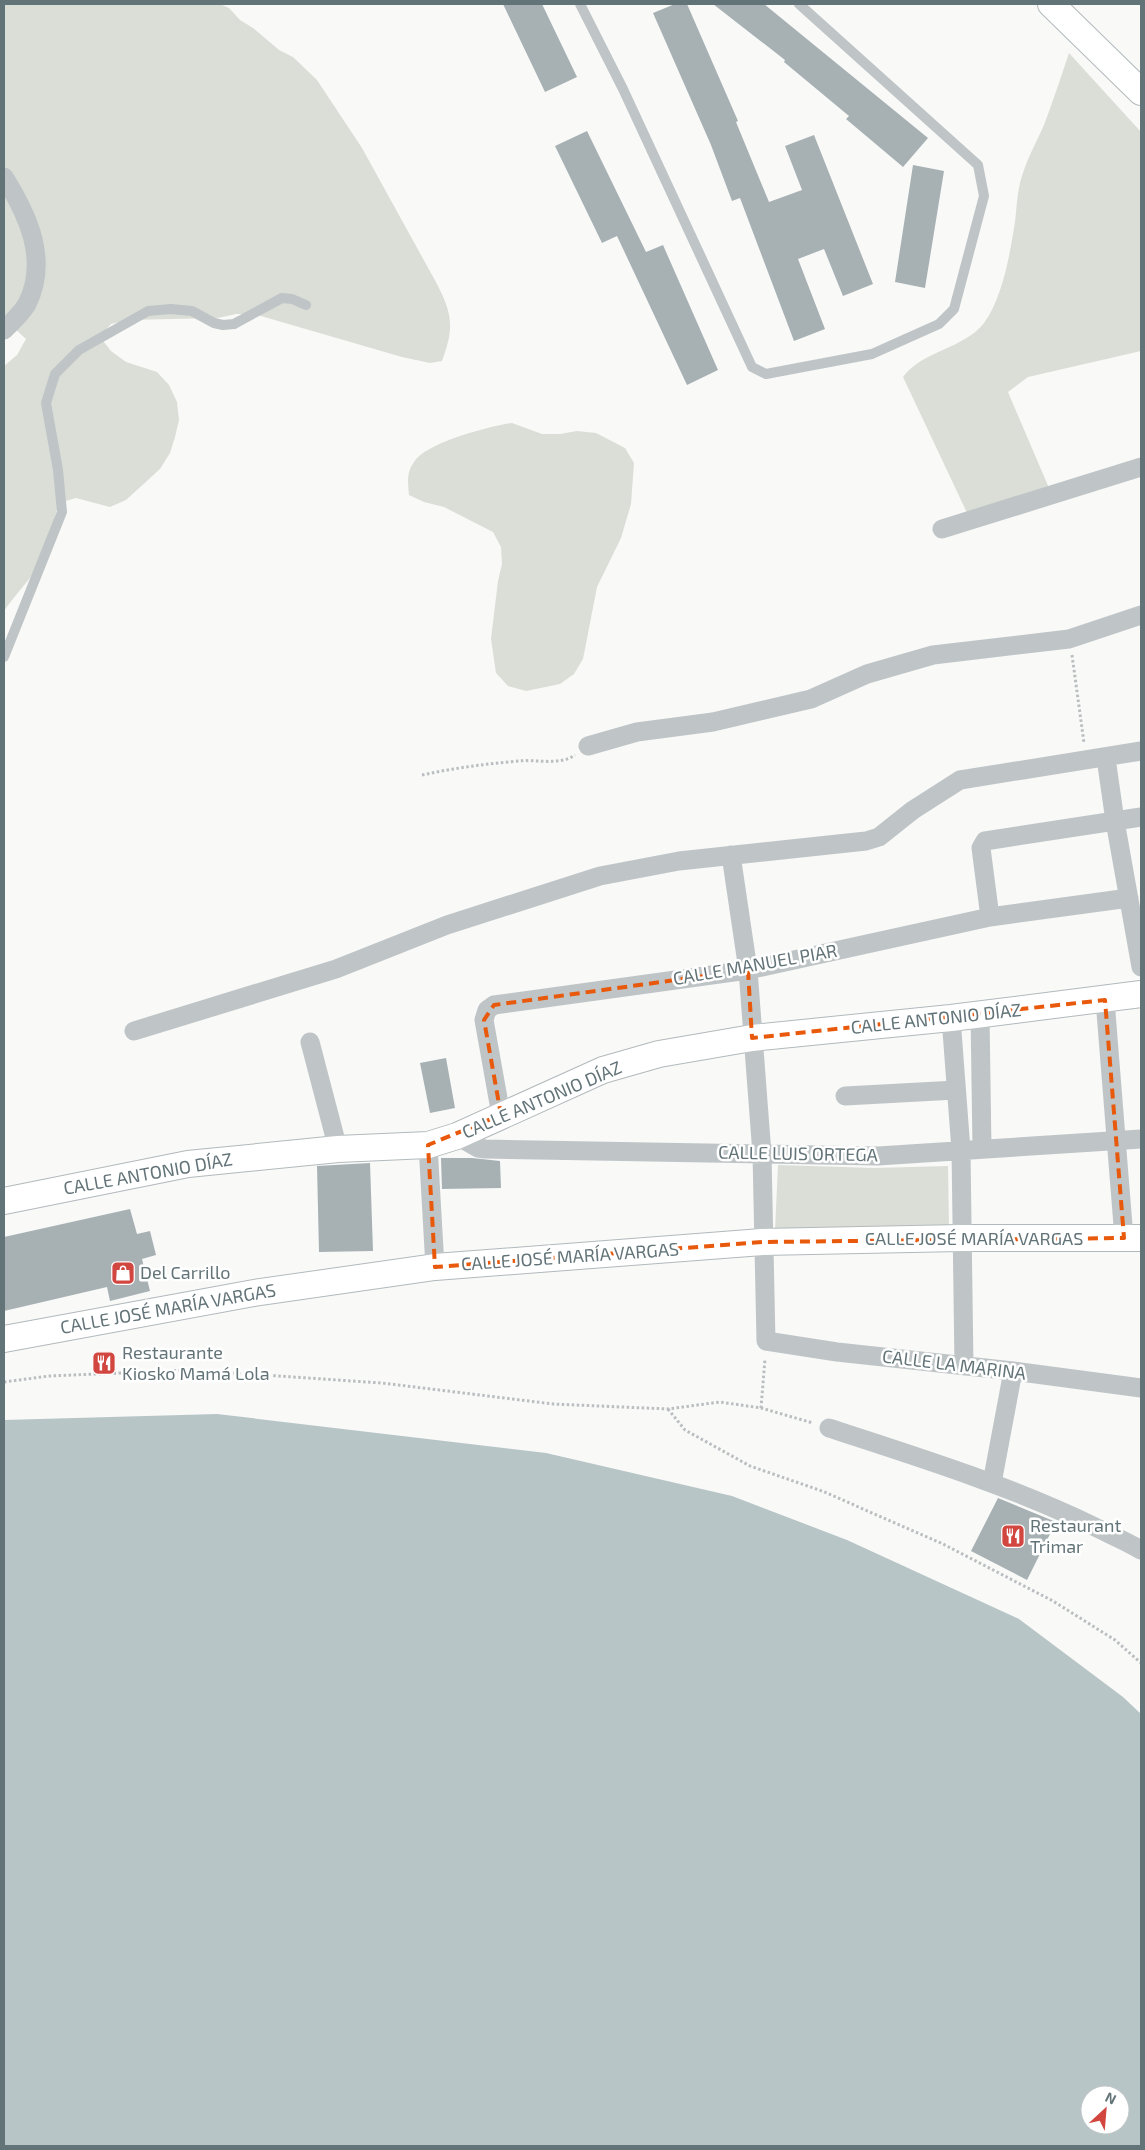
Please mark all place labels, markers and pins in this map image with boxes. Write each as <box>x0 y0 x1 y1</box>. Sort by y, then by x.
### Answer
shop icon: Del Carrillo <box>110 1260 136 1286</box>
place label: Del Carrillo <box>140 1261 231 1283</box>
place label: Restaurante Kiosko Mamá Lola <box>122 1341 270 1384</box>
restaurant icon: Restaurante Kiosko Mamá Lola <box>91 1350 117 1376</box>
place label: Restaurant Trimar <box>1030 1514 1121 1557</box>
restaurant icon: Restaurant Trimar <box>1000 1523 1026 1549</box>

